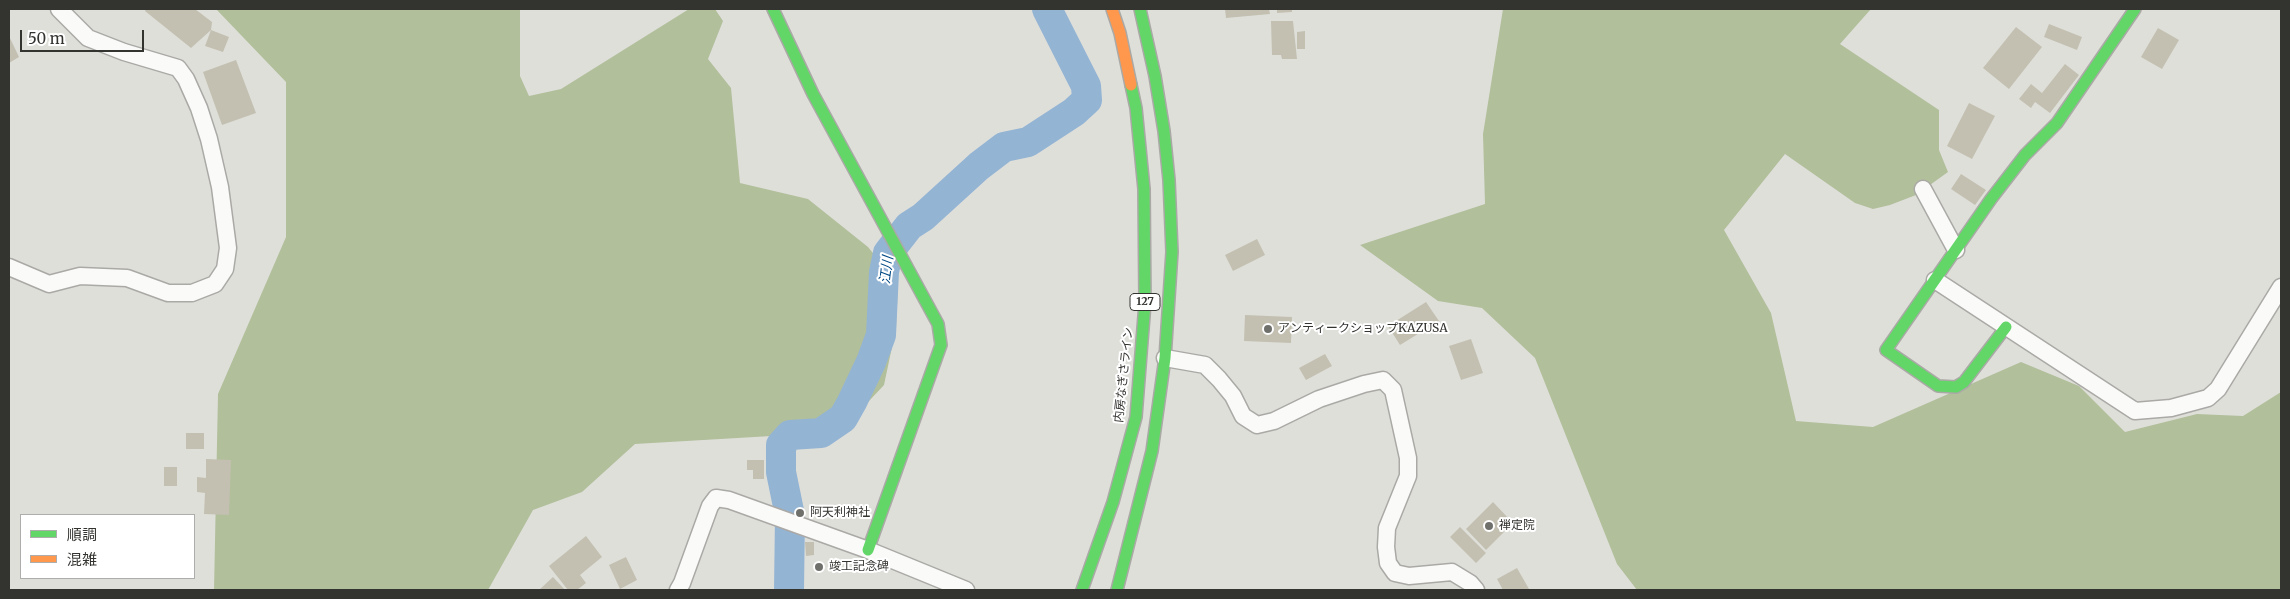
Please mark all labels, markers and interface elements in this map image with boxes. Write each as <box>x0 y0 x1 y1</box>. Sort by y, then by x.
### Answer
scale bar <box>22 20 146 52</box>
text: 50 m <box>28 29 65 48</box>
water label: 江川 <box>877 255 897 285</box>
road number: 127 <box>1130 294 1160 310</box>
place label: アンティークショップKAZUSA <box>1278 322 1448 336</box>
marker: アンティークショップKAZUSA <box>1262 323 1274 335</box>
street label: 内房なぎさライン <box>1112 327 1136 423</box>
place label: 阿天利神社 <box>810 506 870 520</box>
marker: 阿天利神社 <box>794 507 806 519</box>
legend <box>20 514 195 579</box>
place label: 禅定院 <box>1499 519 1535 533</box>
marker: 禅定院 <box>1483 520 1495 532</box>
text: 順調 <box>67 525 97 544</box>
text: 混雑 <box>67 550 97 569</box>
place label: 竣工記念碑 <box>829 560 889 574</box>
marker: 竣工記念碑 <box>813 561 825 573</box>

